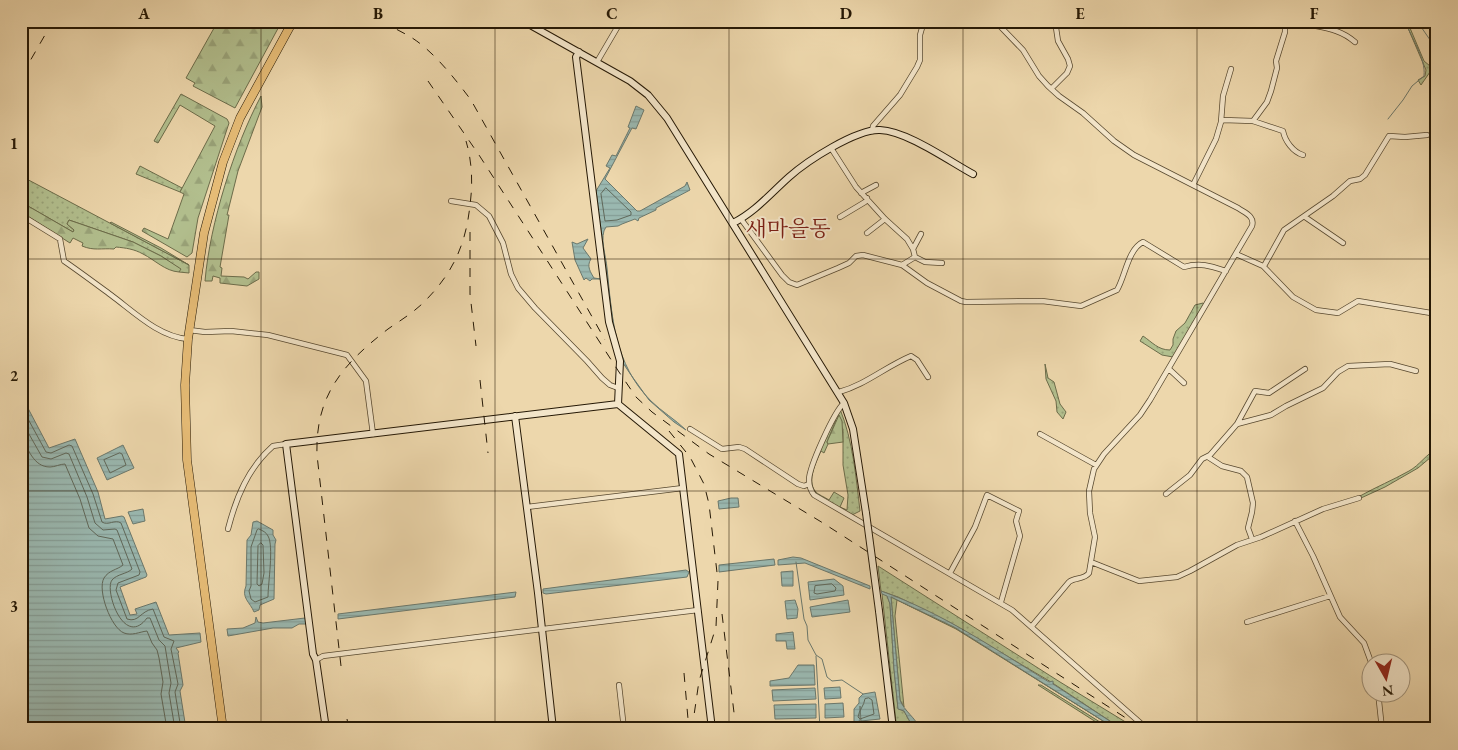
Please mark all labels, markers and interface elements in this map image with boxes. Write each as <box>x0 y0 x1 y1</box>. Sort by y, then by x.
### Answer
text: A <box>137 3 150 24</box>
text: B <box>373 3 383 24</box>
text: C <box>606 3 618 24</box>
text: D <box>840 3 852 24</box>
text: E <box>1075 3 1085 24</box>
text: F <box>1310 3 1319 24</box>
text: 1 <box>10 133 18 154</box>
district label: 새마을동 <box>745 214 831 243</box>
text: 2 <box>10 365 19 386</box>
text: 3 <box>10 596 18 617</box>
north arrow <box>1360 652 1410 702</box>
text: N <box>1380 681 1395 701</box>

